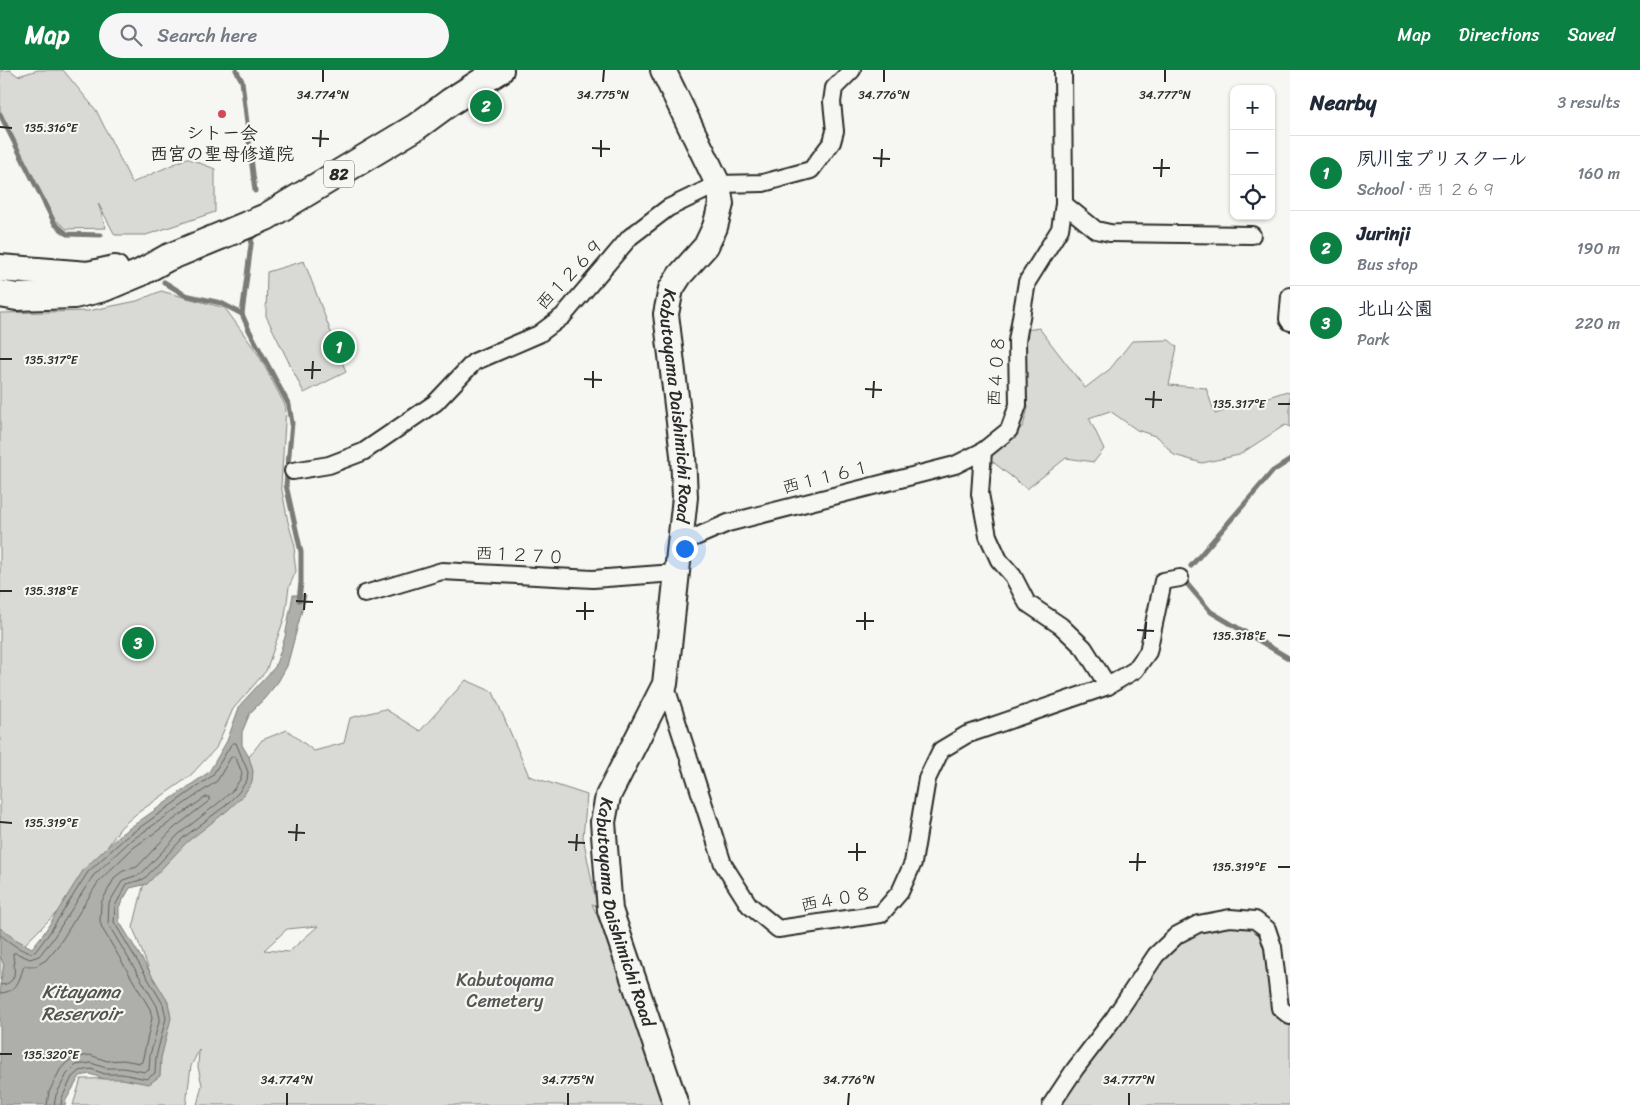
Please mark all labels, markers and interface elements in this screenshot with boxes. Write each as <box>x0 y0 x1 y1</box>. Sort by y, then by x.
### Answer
search box <box>99 13 449 58</box>
text: Map <box>25 14 69 56</box>
text: Search here <box>157 19 257 52</box>
text: Map <box>1398 19 1431 51</box>
text: Directions <box>1459 19 1540 51</box>
text: Saved <box>1568 19 1615 51</box>
icon: search <box>117 21 145 49</box>
text: 34.774°N <box>297 84 350 106</box>
text: 34.775°N <box>577 84 630 106</box>
text: 34.776°N <box>858 84 911 106</box>
text: 34.777°N <box>1139 84 1192 106</box>
text: Nearby <box>1310 84 1376 122</box>
map controls <box>1230 85 1275 220</box>
button: + <box>1230 85 1275 130</box>
pin: 2 <box>470 87 502 125</box>
text: 3 results <box>1557 88 1620 117</box>
marker: シトー会 西宮の聖母修道院 <box>216 108 228 120</box>
text: 135.316°E <box>24 117 79 139</box>
place label: シトー会 西宮の聖母修道院 <box>150 117 294 170</box>
button: − <box>1230 130 1275 175</box>
text: 夙川宝プリスクール <box>1357 142 1527 175</box>
text: 1 <box>1323 159 1329 188</box>
text: 160 m <box>1577 159 1620 188</box>
road number: 82 <box>324 160 354 188</box>
button: locate <box>1230 175 1275 220</box>
text: School · 西１２６９ <box>1357 175 1497 204</box>
text: Jurinji <box>1357 217 1410 250</box>
street label: 西１２６９ <box>528 230 612 318</box>
text: 2 <box>1321 234 1331 263</box>
text: 190 m <box>1577 234 1620 263</box>
text: Bus stop <box>1357 250 1418 279</box>
street label: Kabutoyama Daishimichi Road <box>649 286 701 526</box>
text: 北山公園 <box>1357 292 1433 325</box>
text: 3 <box>1322 309 1330 338</box>
text: 220 m <box>1575 309 1620 338</box>
text: Park <box>1357 325 1390 354</box>
pin: 1 <box>323 328 355 366</box>
street label: 西４０８ <box>978 334 1014 408</box>
text: 135.317°E <box>24 349 79 371</box>
text: 135.317°E <box>1212 393 1267 415</box>
street label: 西１１６１ <box>778 451 874 503</box>
your location <box>672 536 698 562</box>
street label: 西１２７０ <box>474 537 566 573</box>
text: 135.318°E <box>24 580 79 602</box>
pin: 3 <box>122 624 154 662</box>
text: 135.318°E <box>1212 625 1267 647</box>
street label: Kabutoyama Daishimichi Road <box>587 795 665 1032</box>
text: 135.319°E <box>24 812 79 834</box>
text: 135.319°E <box>1212 856 1267 878</box>
street label: 西４０８ <box>798 877 874 921</box>
park label: Kabutoyama Cemetery <box>456 964 555 1017</box>
water label: Kitayama Reservoir <box>42 975 124 1030</box>
text: 135.320°E <box>23 1044 80 1066</box>
text: 34.774°N <box>261 1069 314 1091</box>
text: 34.775°N <box>542 1069 595 1091</box>
text: 34.776°N <box>823 1069 876 1091</box>
text: 34.777°N <box>1103 1069 1156 1091</box>

